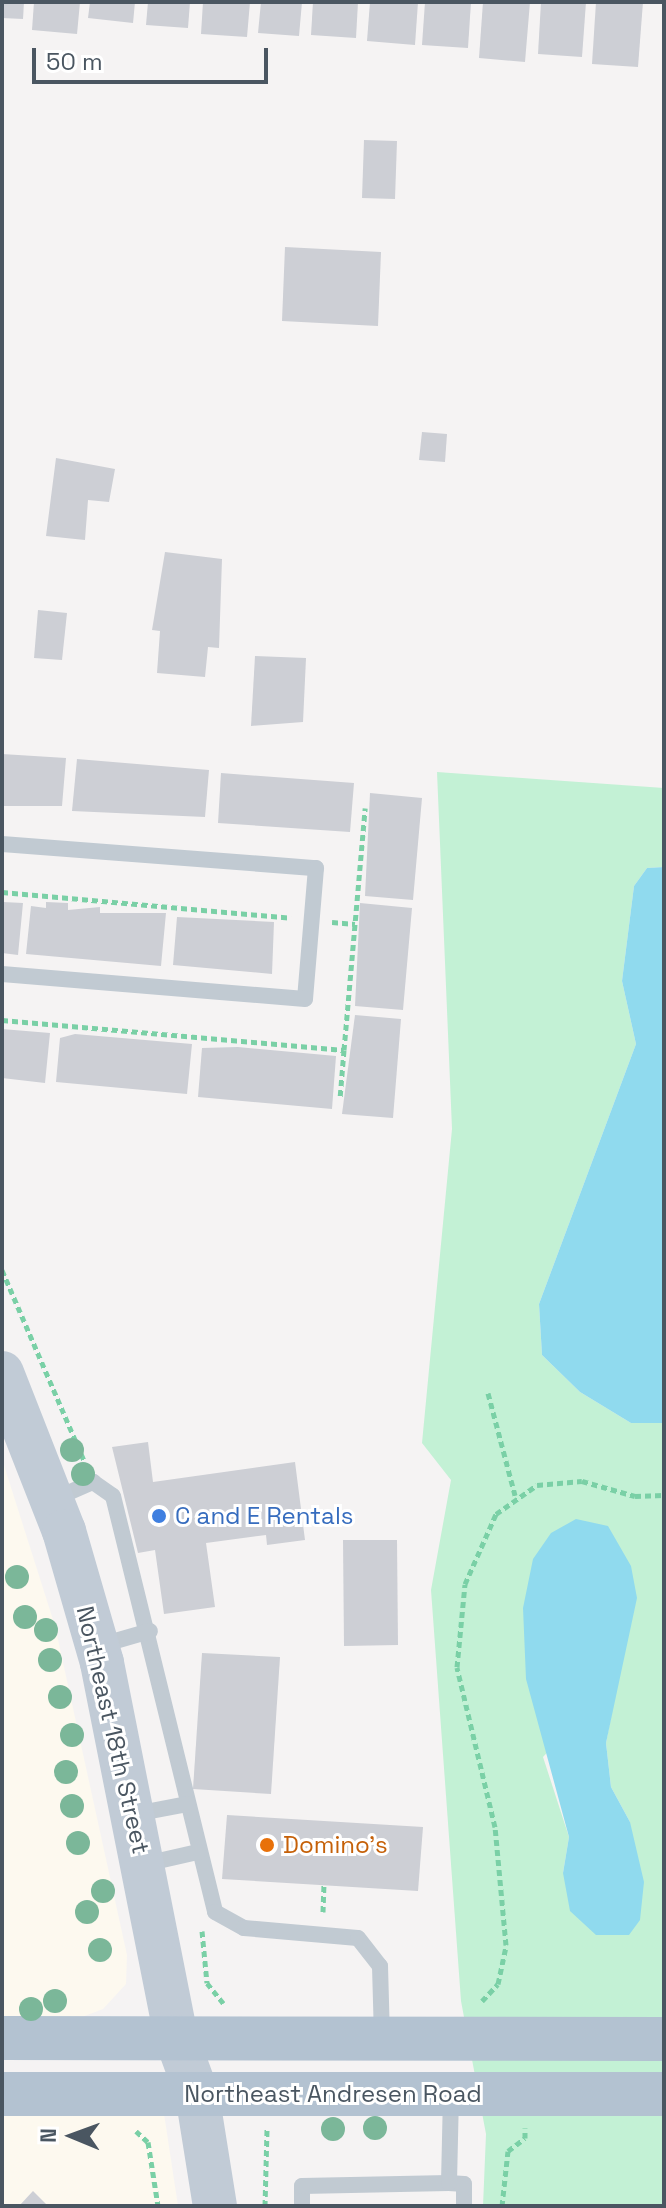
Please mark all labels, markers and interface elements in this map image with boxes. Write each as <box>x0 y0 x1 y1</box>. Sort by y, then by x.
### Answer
scale bar <box>36 32 272 82</box>
text: 50 m <box>46 46 103 77</box>
place label: C and E Rentals <box>175 1502 353 1530</box>
marker: C and E Rentals <box>150 1507 168 1525</box>
street label: Northeast 18th Street <box>70 1603 156 1857</box>
place label: Domino's <box>283 1831 388 1859</box>
marker: Domino's <box>258 1836 276 1854</box>
street label: Northeast Andresen Road <box>184 2080 482 2108</box>
north arrow <box>32 2096 112 2176</box>
text: N <box>34 2128 62 2143</box>

